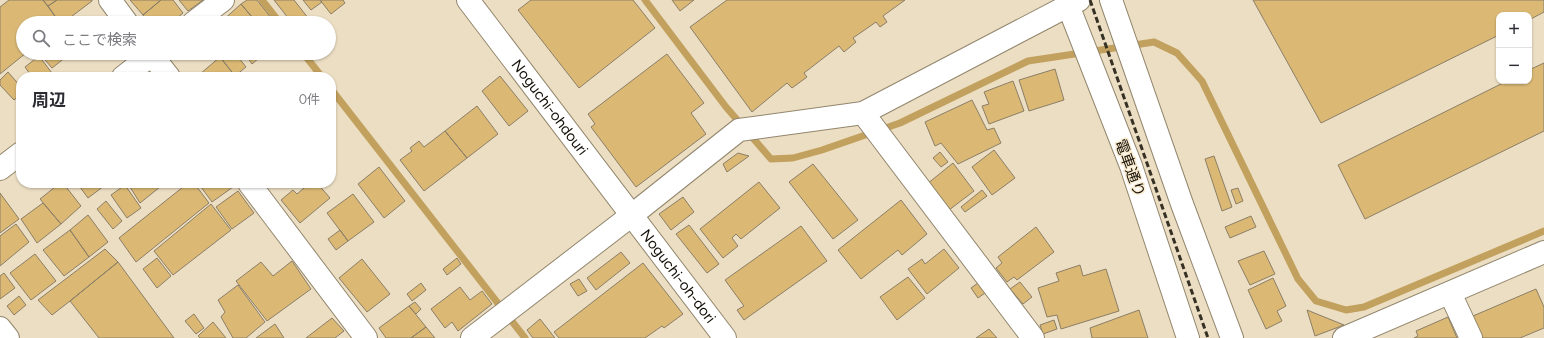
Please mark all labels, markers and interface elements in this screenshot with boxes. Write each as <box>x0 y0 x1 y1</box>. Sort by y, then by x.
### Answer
map controls <box>1496 12 1532 84</box>
button: + <box>1496 12 1532 48</box>
search box <box>16 16 336 60</box>
icon: search <box>30 27 52 49</box>
text: ここで検索 <box>62 31 137 49</box>
button: − <box>1496 48 1532 84</box>
street label: Noguchi-ohdouri <box>508 56 592 159</box>
text: 周辺 <box>32 90 66 110</box>
text: 0件 <box>299 92 320 107</box>
street label: 電車通り <box>1111 137 1149 199</box>
street label: Noguchi-oh-dori <box>637 226 719 327</box>

